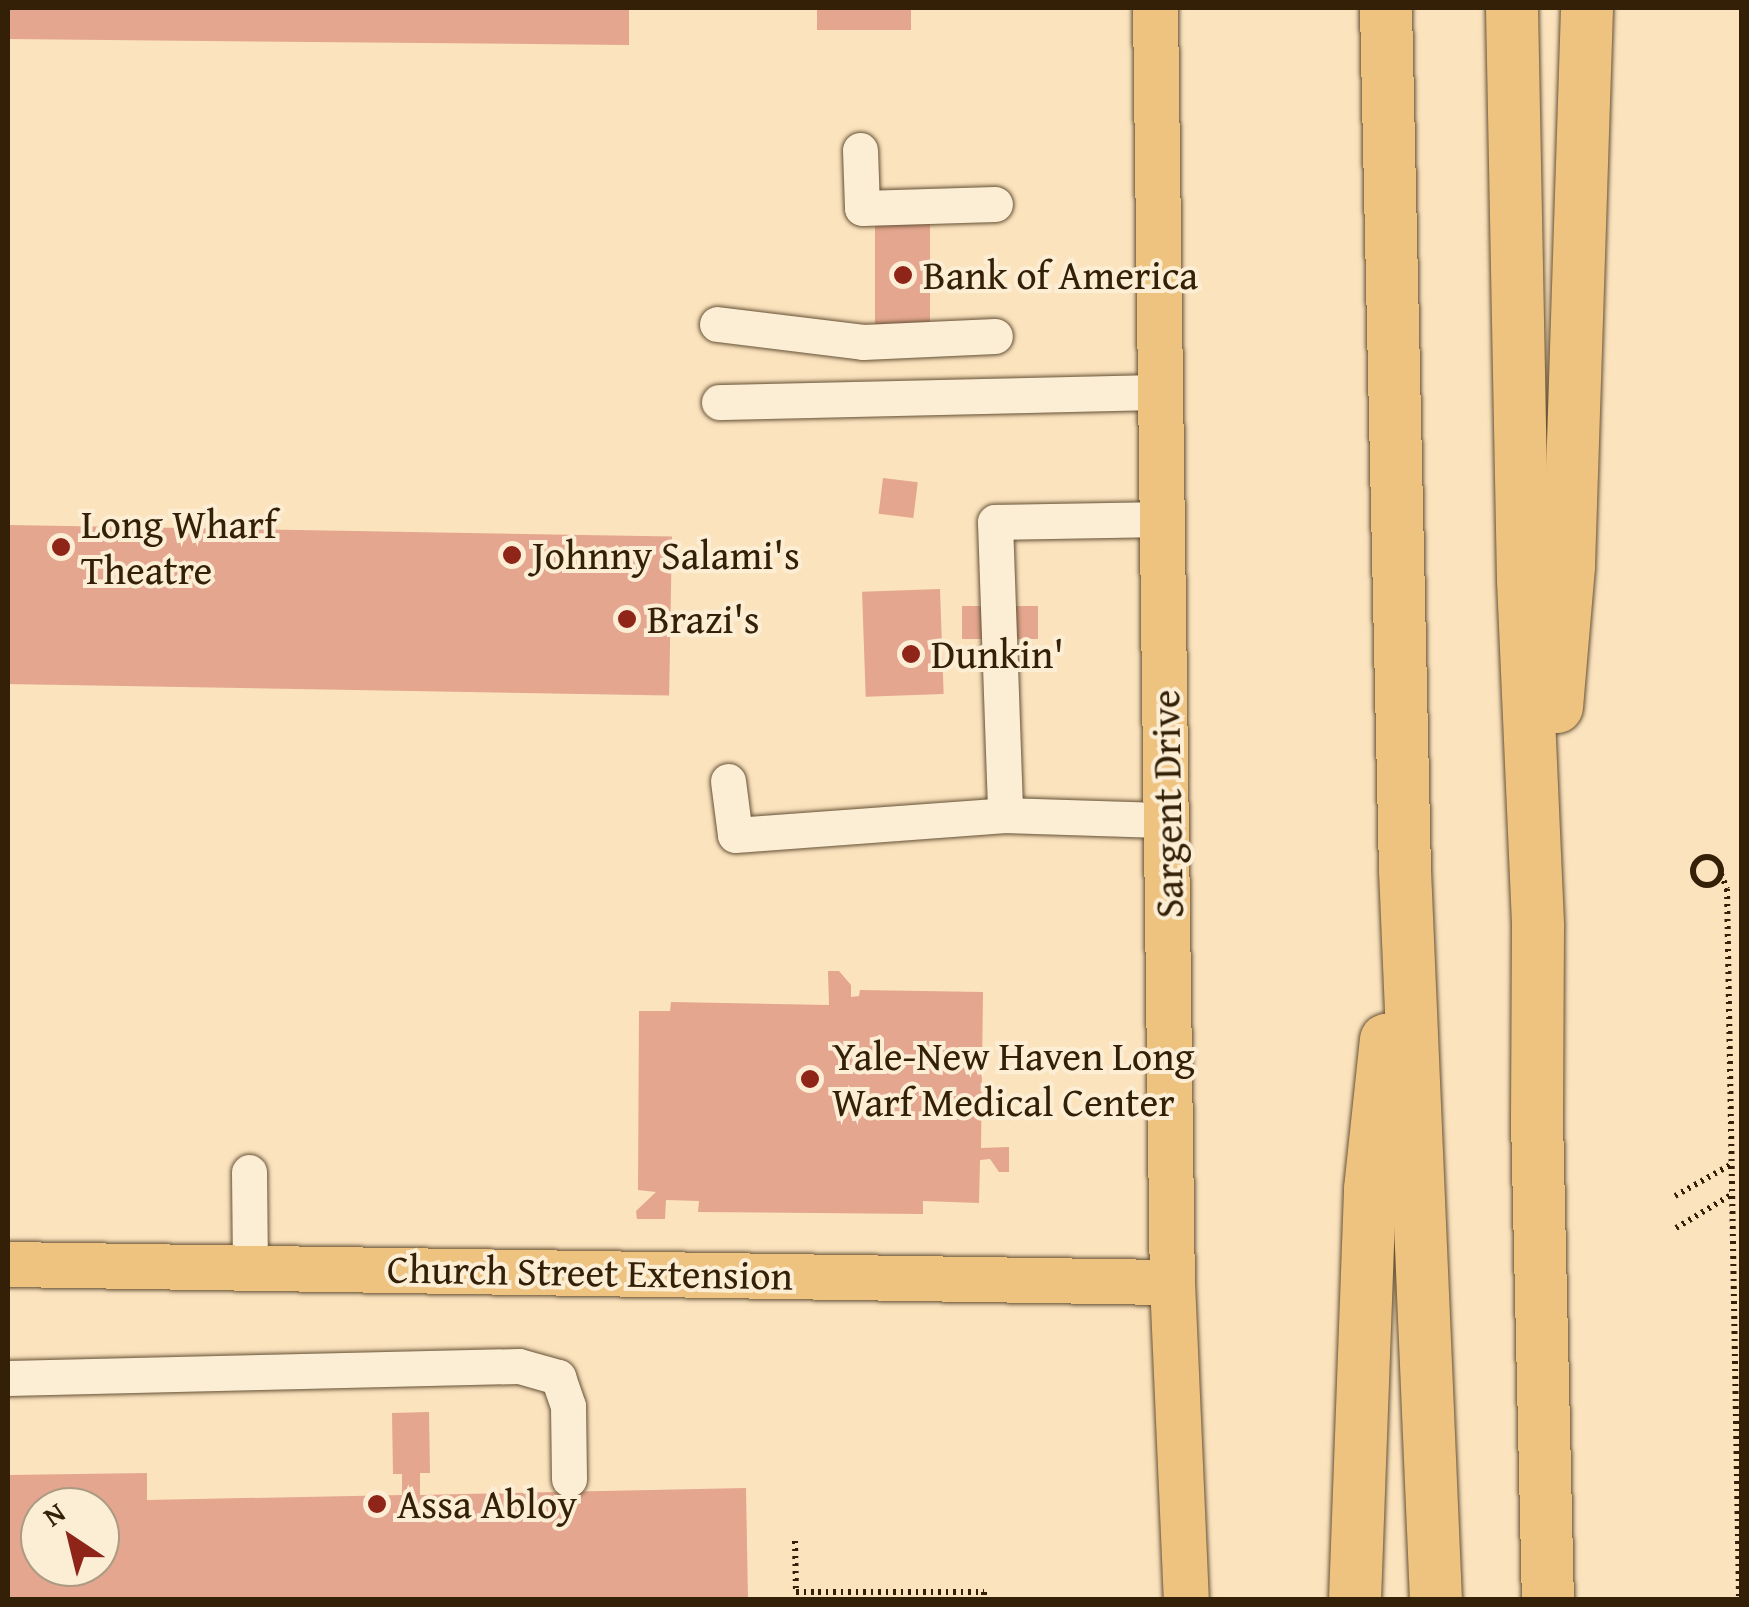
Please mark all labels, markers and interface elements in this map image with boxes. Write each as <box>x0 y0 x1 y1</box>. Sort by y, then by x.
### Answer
place label: Bank of America <box>923 251 1198 299</box>
marker: Bank of America <box>892 264 914 286</box>
place label: Long Wharf Theatre <box>81 500 277 594</box>
place label: Johnny Salami's <box>532 531 800 579</box>
marker: Long Wharf Theatre <box>50 536 72 558</box>
marker: Johnny Salami's <box>501 544 523 566</box>
place label: Brazi's <box>647 595 760 643</box>
marker: Brazi's <box>616 608 638 630</box>
place label: Dunkin' <box>931 630 1064 678</box>
marker: Dunkin' <box>900 643 922 665</box>
street label: Sargent Drive <box>1141 689 1193 919</box>
place label: Yale-New Haven Long Warf Medical Center <box>832 1032 1195 1126</box>
marker: Yale-New Haven Long Warf Medical Center <box>797 1066 823 1092</box>
street label: Church Street Extension <box>387 1244 793 1300</box>
place label: Assa Abloy <box>397 1480 577 1528</box>
north arrow <box>20 1487 120 1587</box>
text: N <box>34 1491 73 1536</box>
marker: Assa Abloy <box>366 1493 388 1515</box>

